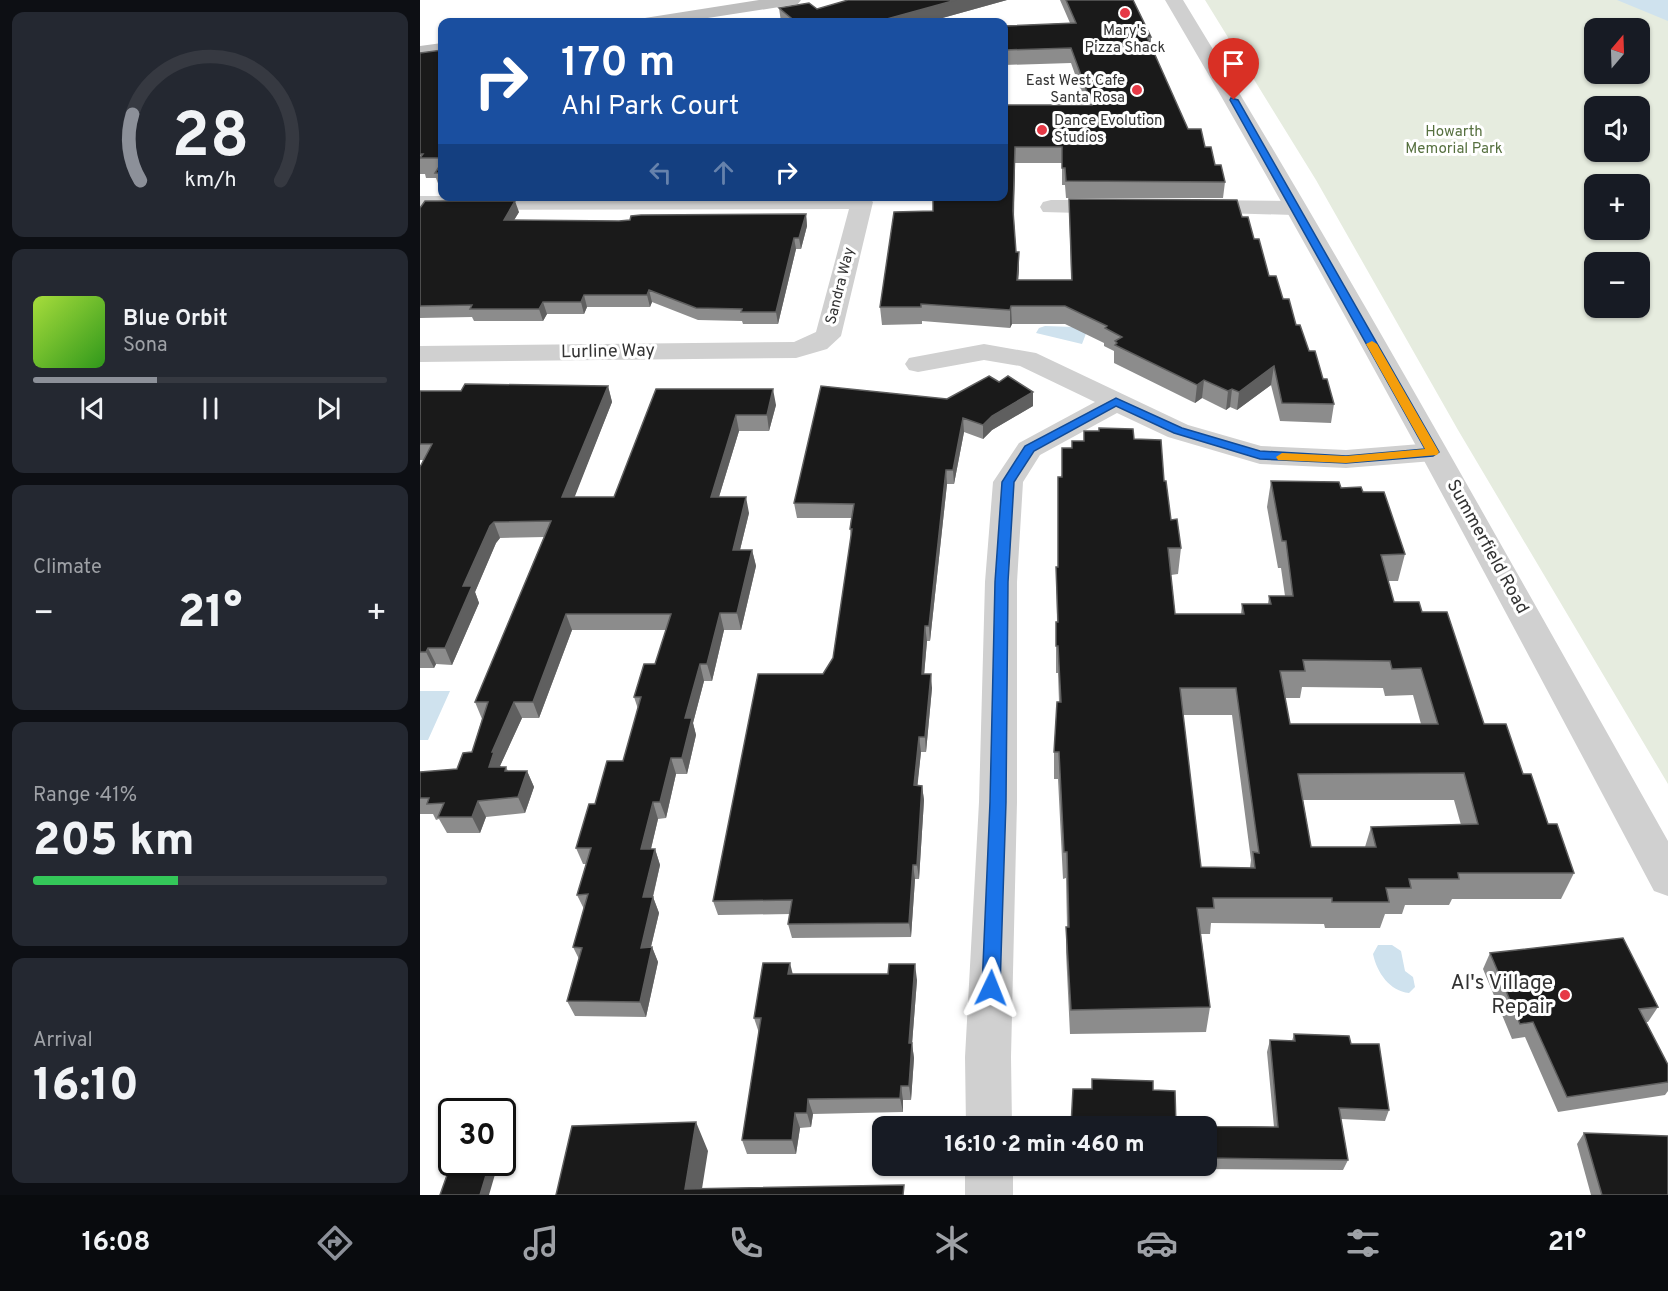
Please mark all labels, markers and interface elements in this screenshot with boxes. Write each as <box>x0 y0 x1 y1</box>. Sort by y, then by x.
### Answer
marker: Mary's Pizza Shack <box>1118 6 1132 20</box>
north arrow <box>1584 18 1650 84</box>
map controls <box>1584 18 1650 318</box>
place label: Mary's Pizza Shack <box>1085 22 1165 58</box>
text: 170 m <box>561 38 675 91</box>
pin <box>1208 38 1259 100</box>
icon: right <box>462 42 540 120</box>
icon: arrive <box>1217 47 1250 80</box>
place label: East West Cafe Santa Rosa <box>1026 72 1125 108</box>
marker: East West Cafe Santa Rosa <box>1130 83 1144 97</box>
text: Ahl Park Court <box>561 90 739 124</box>
button: sound <box>1584 96 1650 162</box>
text: 28 <box>171 100 249 179</box>
place label: Dance Evolution Studios <box>1054 112 1162 148</box>
marker: Dance Evolution Studios <box>1035 123 1049 137</box>
park label: Howarth Memorial Park <box>1405 123 1503 159</box>
icon: left <box>644 156 677 189</box>
icon: ahead <box>707 156 740 189</box>
icon: right <box>770 156 803 189</box>
text: km/h <box>184 168 236 195</box>
button: + <box>1584 174 1650 240</box>
street label: Sandra Way <box>822 245 860 327</box>
button: − <box>1584 252 1650 318</box>
text: Blue Orbit <box>123 306 228 333</box>
text: Sona <box>123 333 168 359</box>
street label: Lurline Way <box>561 340 655 364</box>
icon: previous <box>76 392 109 425</box>
icon: pause <box>194 392 227 425</box>
icon: next <box>312 392 345 425</box>
street label: Summerfield Road <box>1441 476 1533 618</box>
text: Climate <box>33 555 102 581</box>
text: 21° <box>178 586 242 643</box>
text: − <box>33 594 54 636</box>
text: + <box>366 594 387 636</box>
text: Range · 41% <box>33 783 137 809</box>
text: 205 km <box>33 814 195 871</box>
position arrow <box>959 956 1023 1020</box>
place label: Al's Village Repair <box>1450 970 1553 1021</box>
marker: Al's Village Repair <box>1558 988 1572 1002</box>
text: Arrival <box>33 1028 93 1054</box>
text: 16:10 <box>33 1059 139 1116</box>
speed limit sign: 30 <box>438 1098 516 1176</box>
text: 16:10 · 2 min · 460 m <box>945 1132 1144 1159</box>
icon: directions <box>314 1222 356 1264</box>
icon: music <box>520 1222 562 1264</box>
icon: phone <box>725 1222 767 1264</box>
icon: climate <box>931 1222 973 1264</box>
icon: car <box>1136 1222 1178 1264</box>
icon: filters <box>1342 1222 1384 1264</box>
text: 16:08 <box>82 1226 151 1260</box>
text: 21° <box>1548 1226 1586 1260</box>

